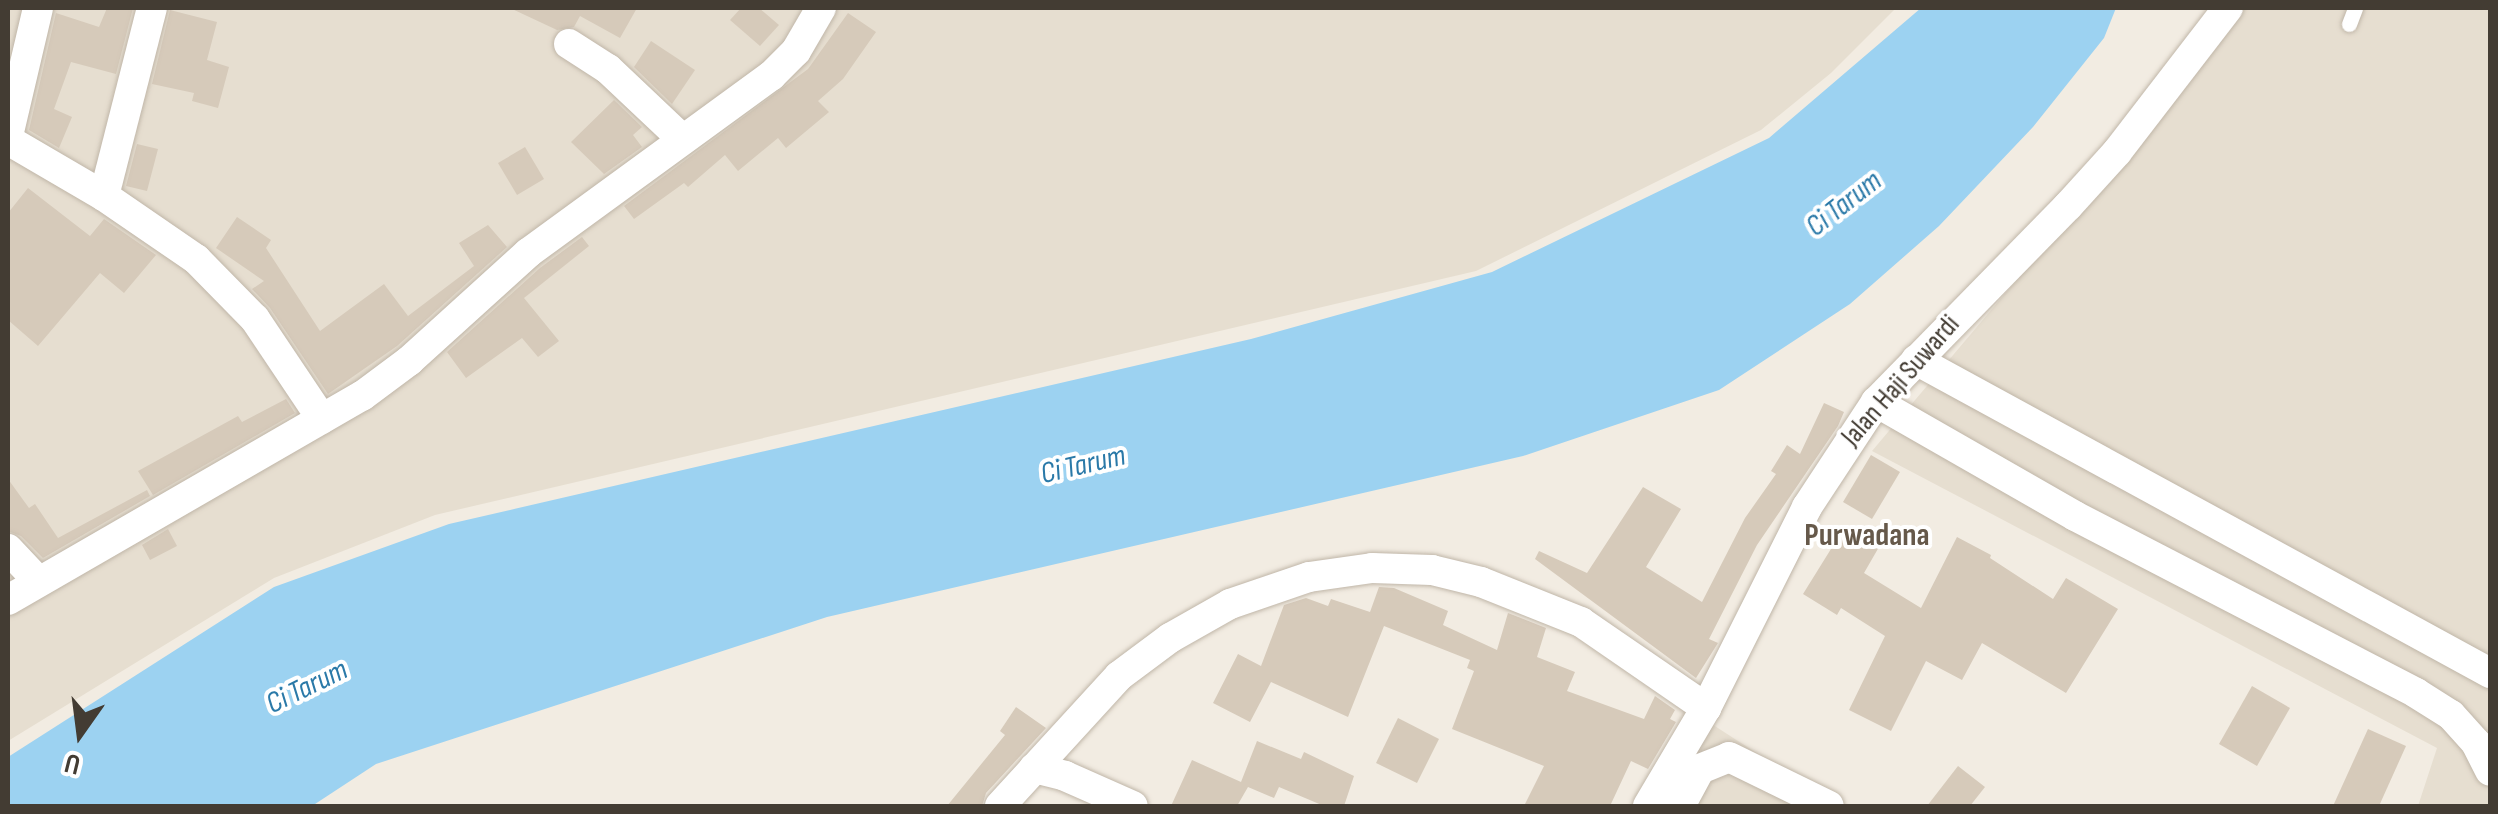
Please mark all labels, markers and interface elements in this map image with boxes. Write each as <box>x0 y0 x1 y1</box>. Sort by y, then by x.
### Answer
water label: Ci Tarum <box>1799 163 1889 245</box>
street label: Jalan Haji Suwardi <box>1835 309 1967 453</box>
water label: Ci Tarum <box>1037 438 1129 492</box>
district label: Purwadana <box>1804 517 1930 555</box>
water label: Ci Tarum <box>260 652 354 722</box>
north arrow <box>30 684 130 784</box>
text: U <box>62 746 84 781</box>

